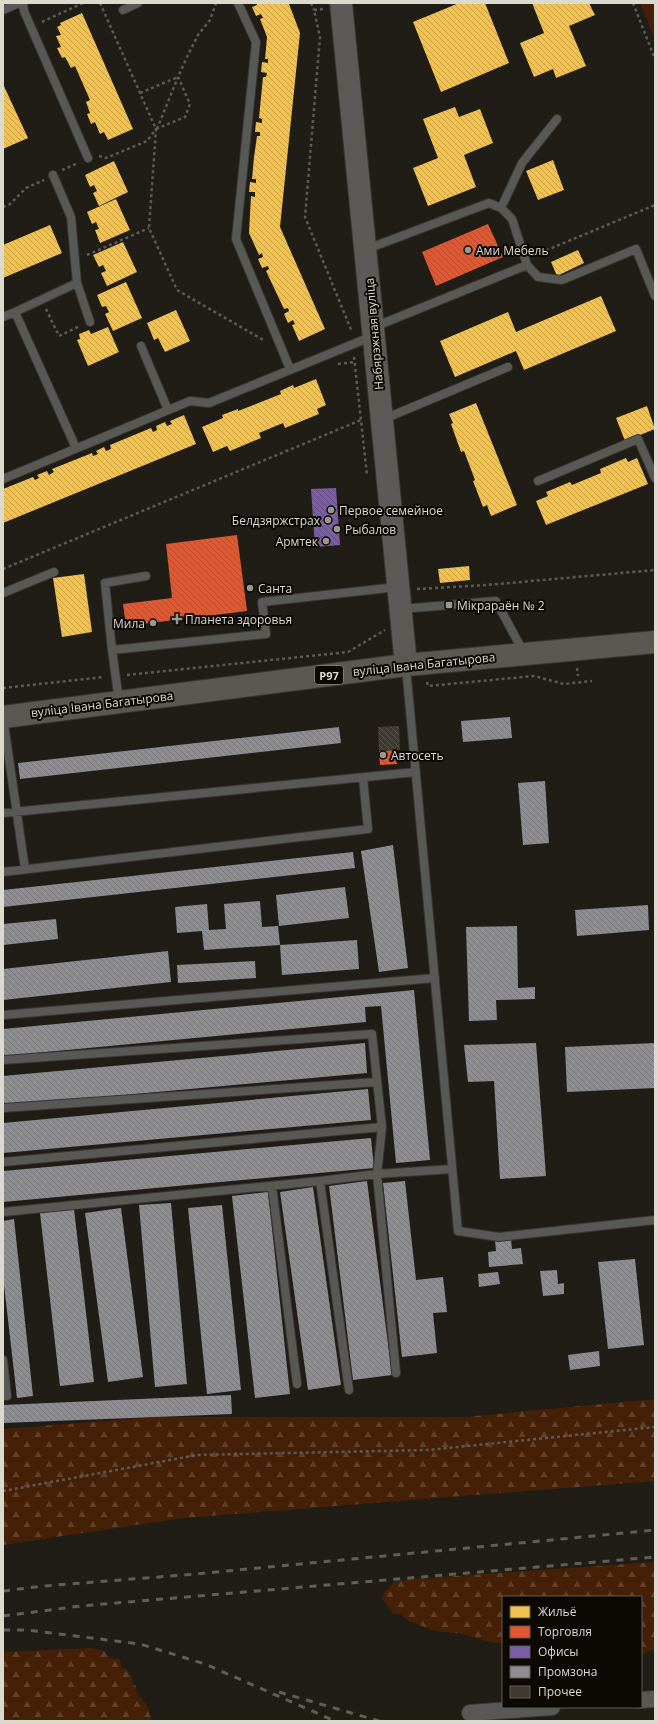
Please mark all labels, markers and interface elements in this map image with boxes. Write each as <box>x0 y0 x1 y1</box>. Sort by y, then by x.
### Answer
place label: Ами Мебель <box>476 242 549 259</box>
marker: Ами Мебель <box>463 245 473 255</box>
street label: Набярэжная вуліца <box>361 277 387 391</box>
place label: Первое семейное <box>339 502 443 519</box>
marker: Первое семейное <box>326 505 336 515</box>
place label: Белдзяржстрах <box>232 512 321 529</box>
marker: Белдзяржстрах <box>323 515 333 525</box>
place label: Рыбалов <box>345 521 396 538</box>
marker: Рыбалов <box>332 524 342 534</box>
place label: Армтек <box>276 533 319 550</box>
marker: Армтек <box>321 536 331 546</box>
place label: Санта <box>258 580 292 597</box>
marker: Санта <box>245 583 255 593</box>
place label: Мікрараён № 2 <box>457 597 545 614</box>
marker: Мікрараён № 2 <box>444 600 454 610</box>
place label: Планета здоровья <box>185 611 292 628</box>
marker: Планета здоровья <box>172 614 182 624</box>
place label: Мила <box>113 615 145 632</box>
marker: Мила <box>148 618 158 628</box>
street label: вуліца Івана Багатырова <box>352 648 496 680</box>
road number: Р97 <box>315 666 343 684</box>
street label: вуліца Івана Багатырова <box>30 687 174 721</box>
place label: Автосеть <box>391 747 444 764</box>
marker: Автосеть <box>378 750 388 760</box>
legend <box>502 1596 642 1708</box>
text: Жильё <box>538 1603 577 1620</box>
text: Торговля <box>538 1623 592 1640</box>
text: Офисы <box>538 1643 579 1660</box>
text: Промзона <box>538 1663 597 1680</box>
text: Прочее <box>538 1683 582 1700</box>

